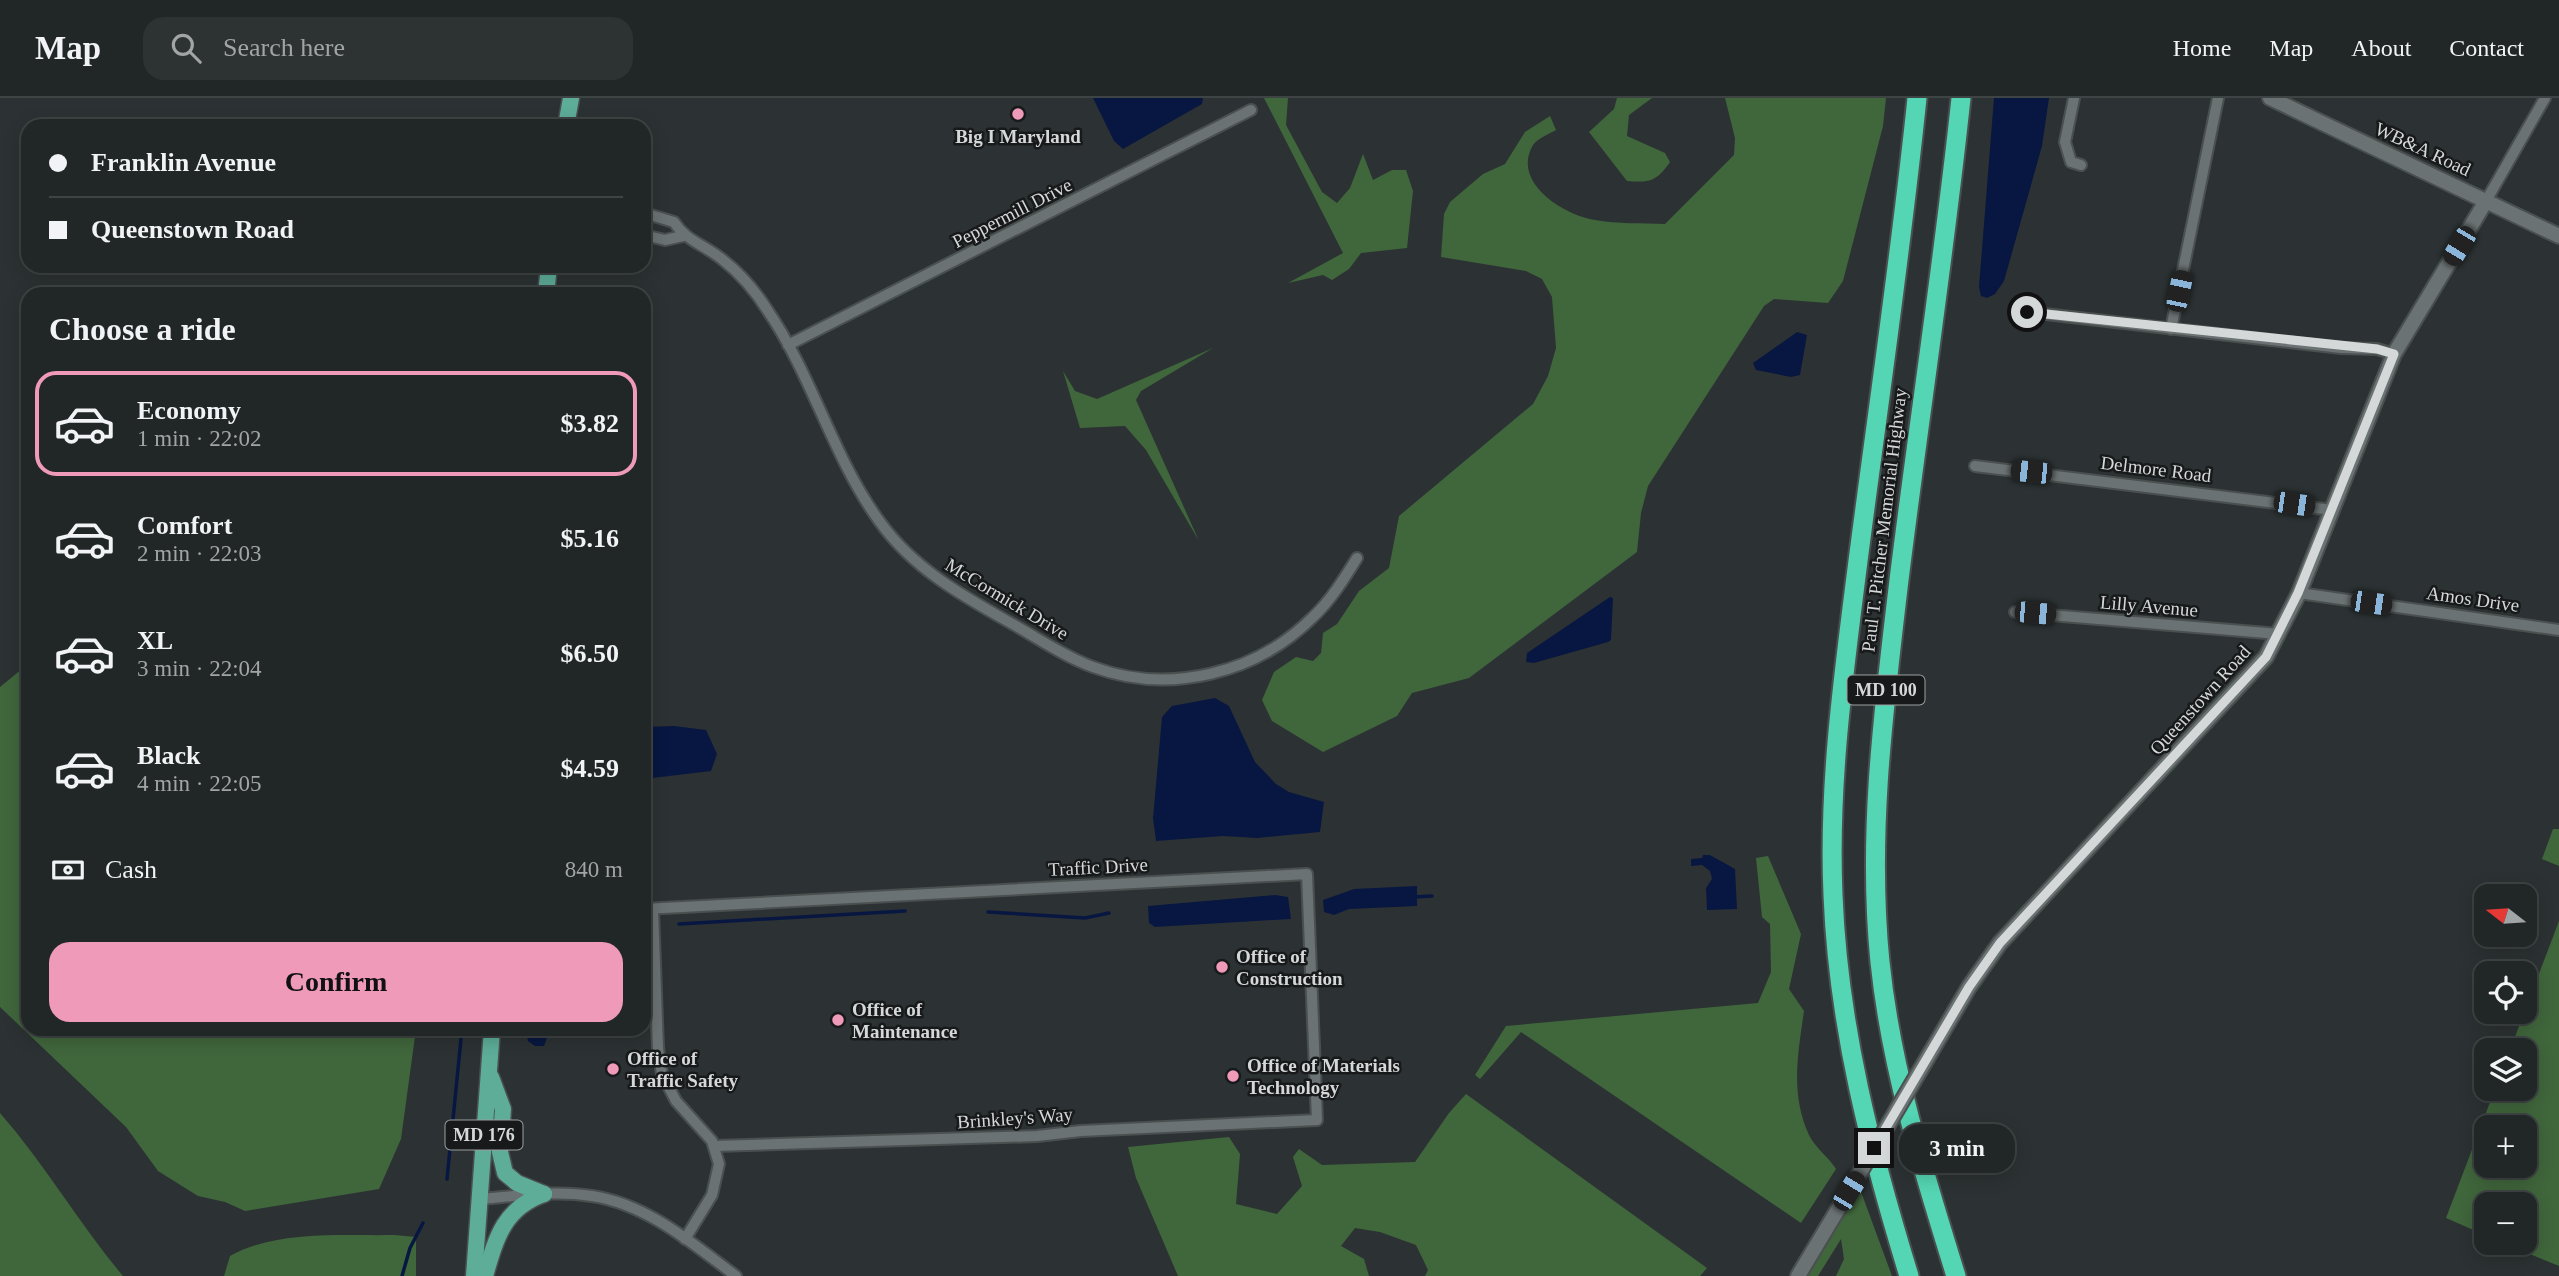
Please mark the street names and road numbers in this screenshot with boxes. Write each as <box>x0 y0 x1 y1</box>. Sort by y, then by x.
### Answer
street label: WB&A Road <box>2372 118 2475 180</box>
street label: Peppermill Drive <box>949 174 1075 252</box>
street label: Paul T. Pitcher Memorial Highway <box>1857 386 1911 653</box>
street label: Delmore Road <box>2099 452 2213 486</box>
street label: McCormick Drive <box>942 554 1072 644</box>
street label: Amos Drive <box>2425 582 2521 616</box>
street label: Lilly Avenue <box>2099 591 2199 621</box>
street label: Queenstown Road <box>2145 641 2255 759</box>
road number: MD 100 <box>1848 676 1924 704</box>
street label: Traffic Drive <box>1048 854 1148 880</box>
street label: Brinkley's Way <box>956 1103 1074 1133</box>
road number: MD 176 <box>446 1120 522 1150</box>

